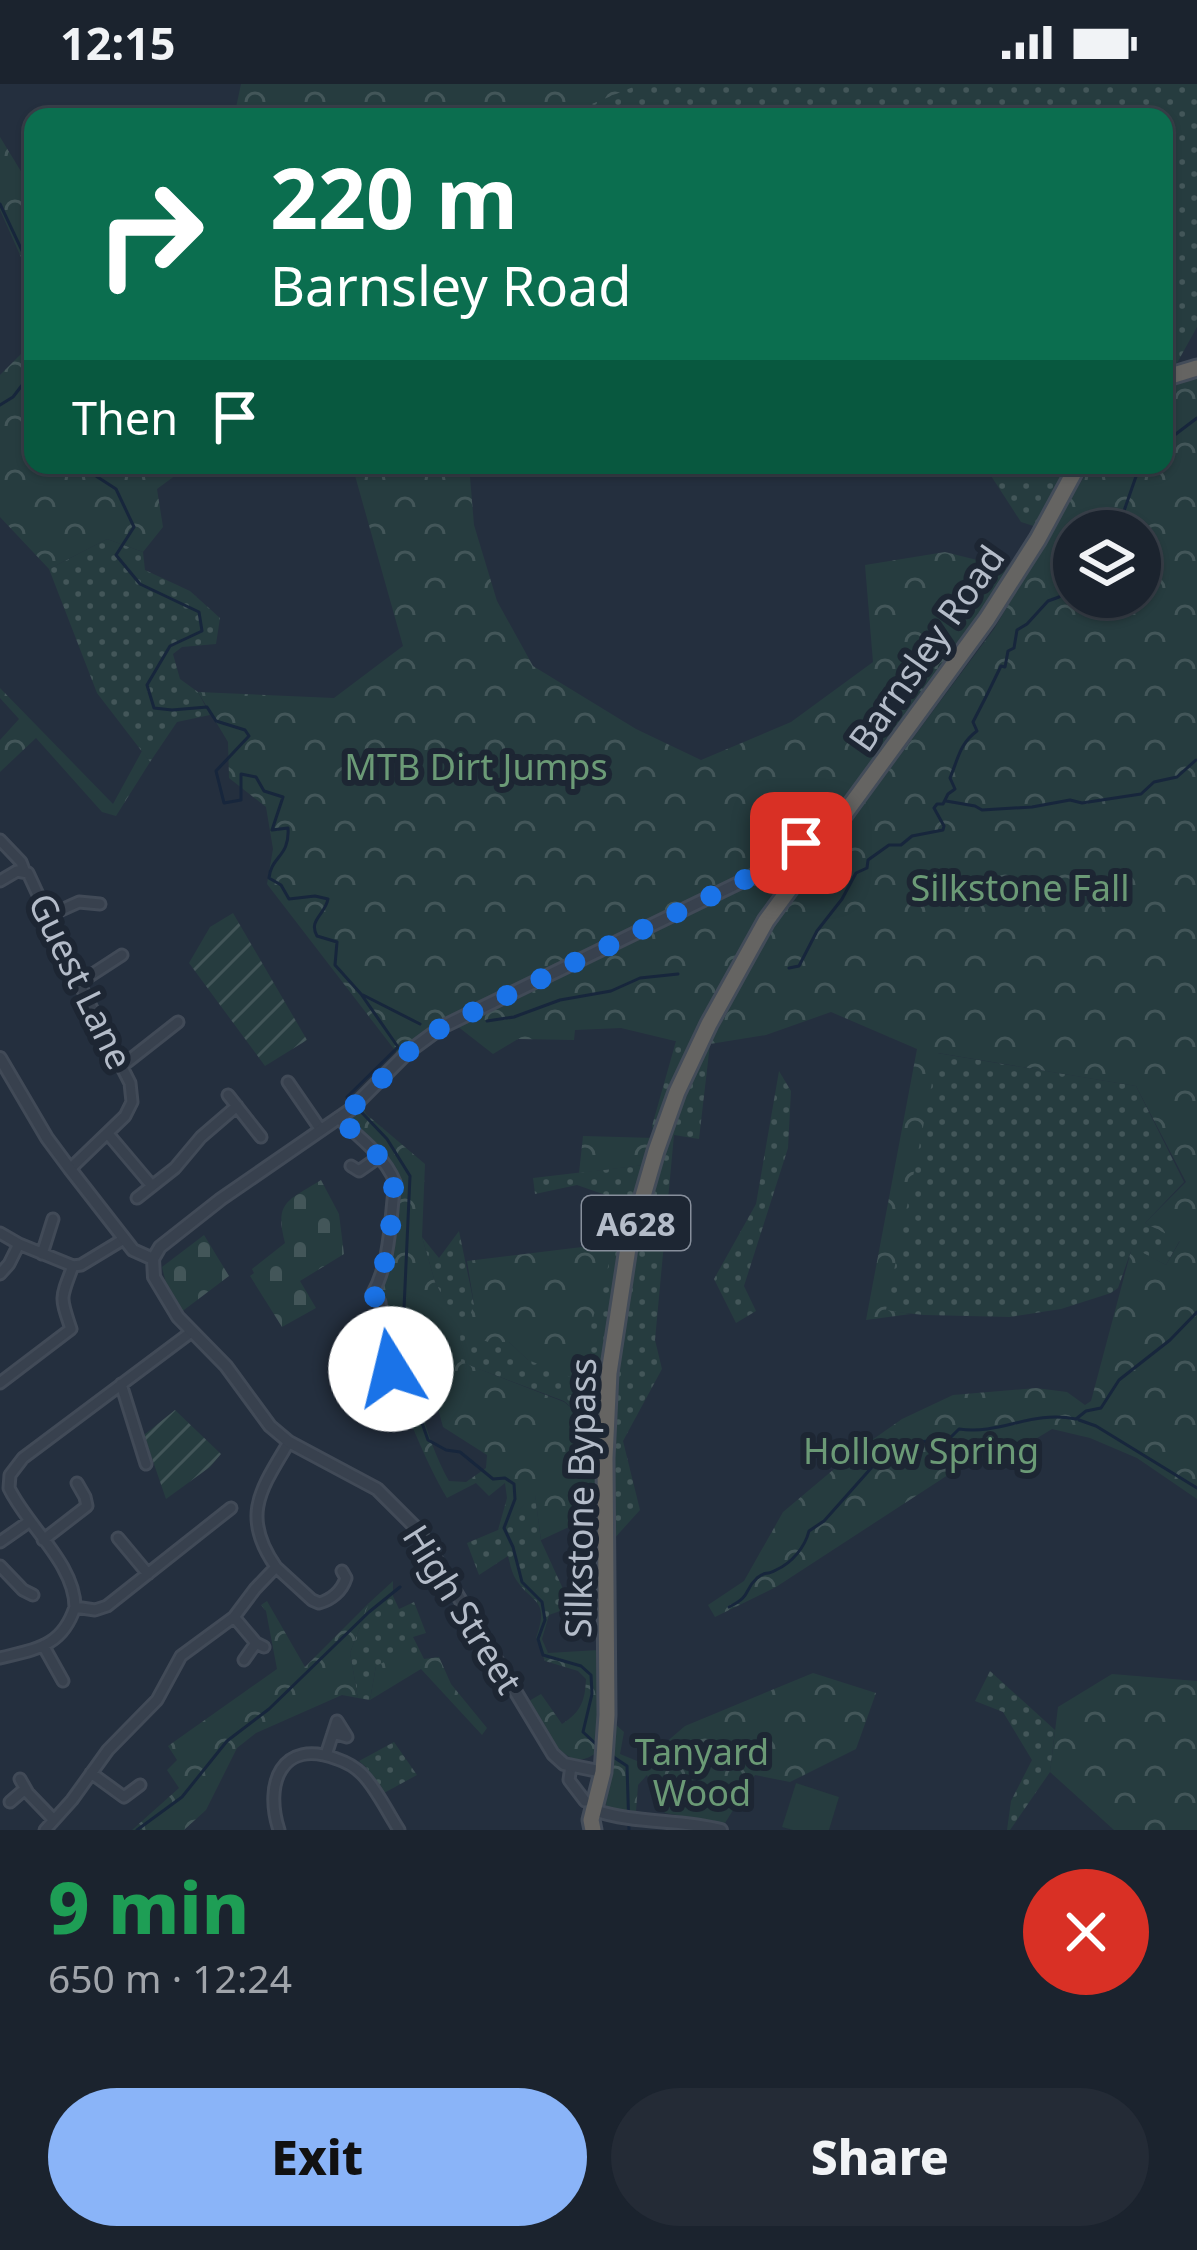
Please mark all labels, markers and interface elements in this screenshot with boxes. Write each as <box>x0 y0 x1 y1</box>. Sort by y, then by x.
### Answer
text: 12:15 <box>60 12 176 73</box>
text: 220 m <box>270 139 518 254</box>
icon: right <box>72 156 228 312</box>
text: Barnsley Road <box>270 248 632 322</box>
icon: arrive <box>202 384 268 450</box>
text: Then <box>72 387 178 448</box>
map controls <box>1053 510 1161 618</box>
button: layers <box>1053 510 1161 618</box>
street label: Barnsley Road <box>837 535 1015 761</box>
park label: MTB Dirt Jumps <box>344 742 608 791</box>
pin <box>750 792 852 894</box>
icon: arrive <box>768 810 834 876</box>
park label: Silkstone Fall <box>911 863 1129 912</box>
street label: Guest Lane <box>17 885 145 1077</box>
road number: A628 <box>582 1196 690 1250</box>
position arrow <box>328 1306 454 1432</box>
street label: Silkstone Bypass <box>553 1358 607 1638</box>
park label: Hollow Spring <box>803 1426 1039 1475</box>
street label: High Street <box>392 1515 534 1703</box>
park label: Tanyard Wood <box>635 1727 769 1817</box>
text: 9 min <box>48 1857 249 1955</box>
button: close <box>1023 1869 1149 1995</box>
text: 650 m · 12:24 <box>48 1951 292 2004</box>
button: Exit <box>48 2088 587 2226</box>
button: Share <box>611 2088 1149 2226</box>

